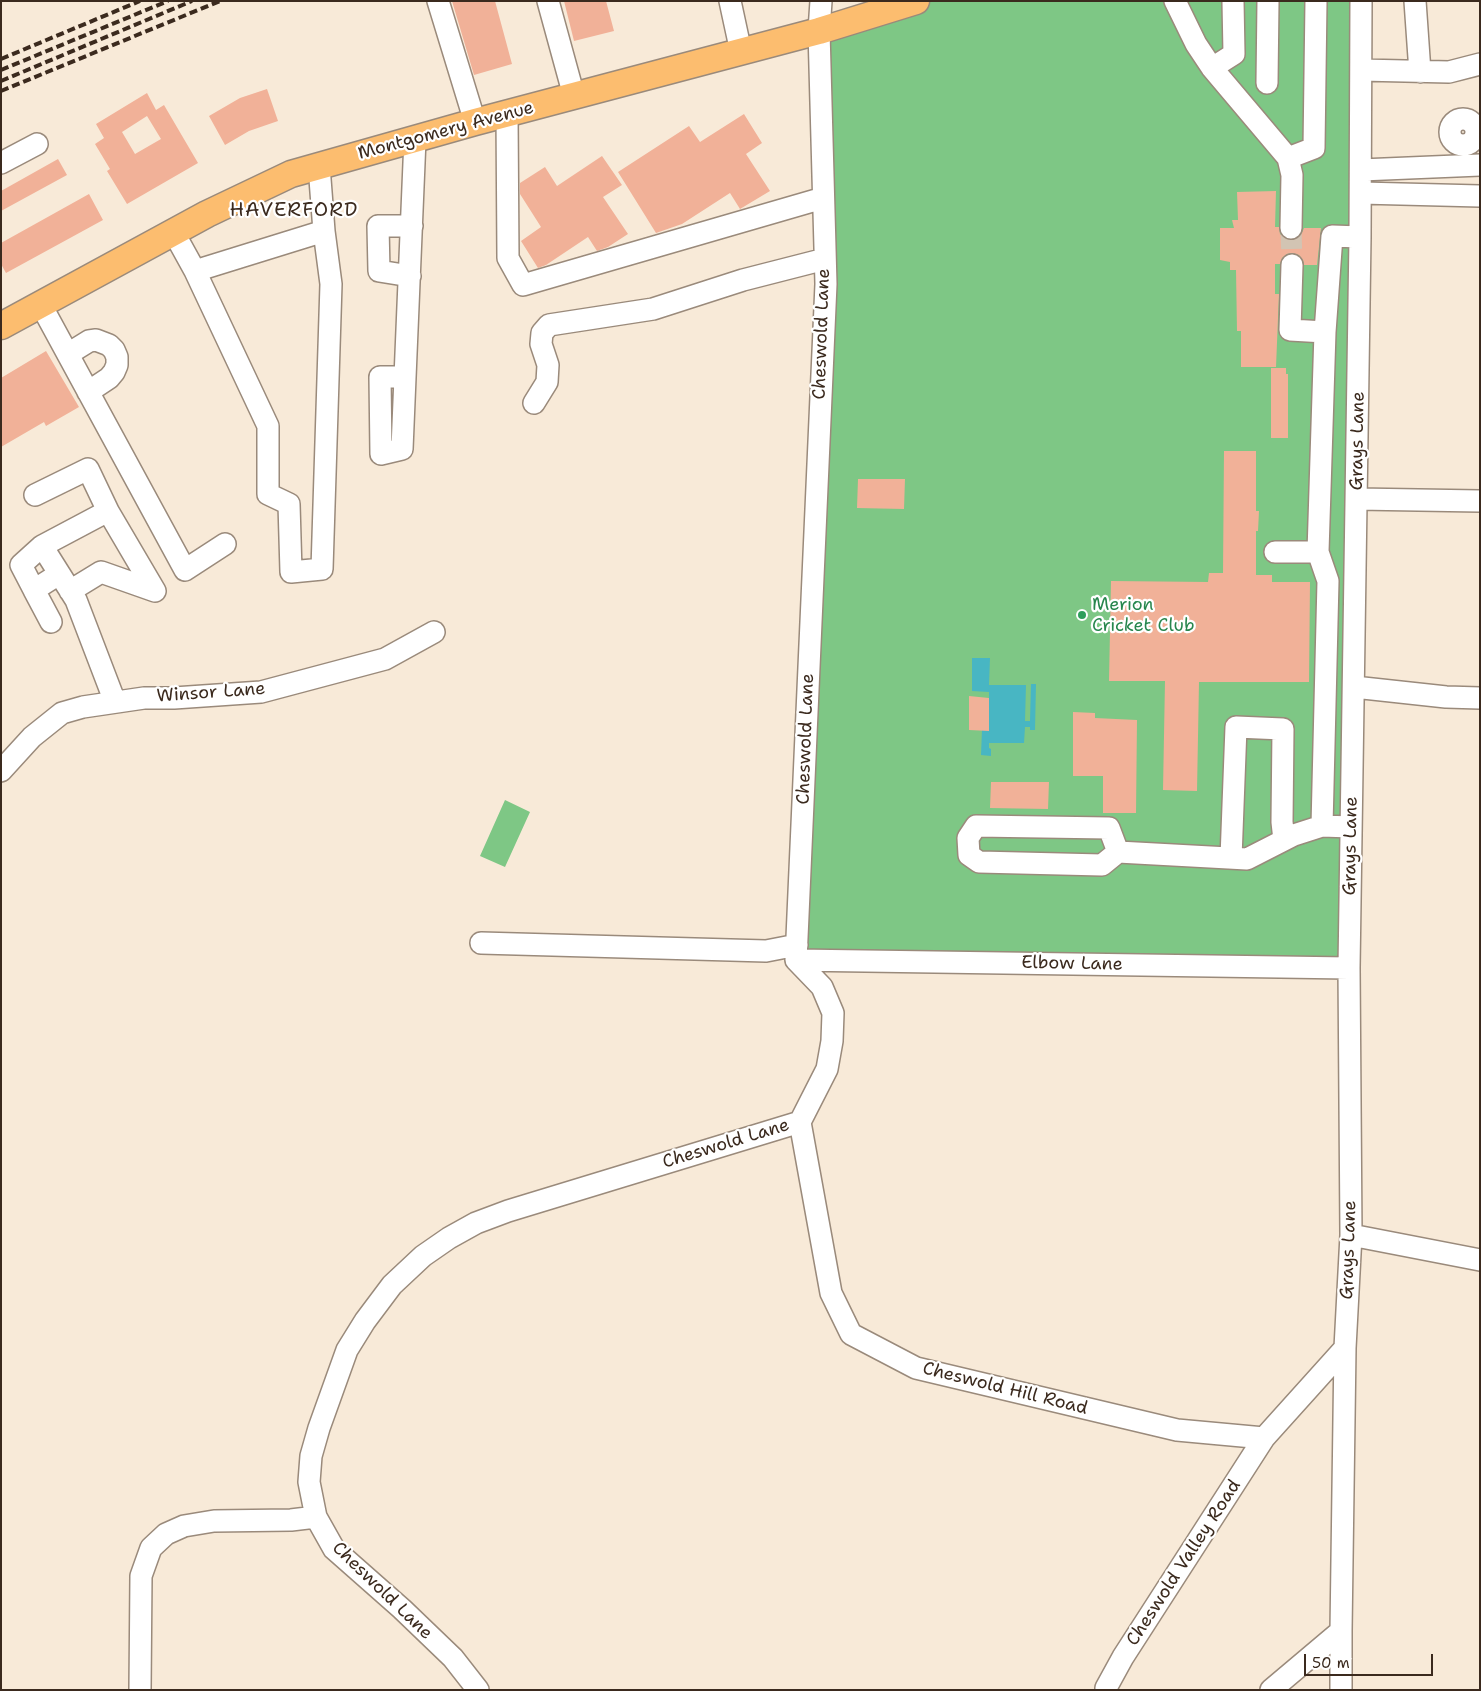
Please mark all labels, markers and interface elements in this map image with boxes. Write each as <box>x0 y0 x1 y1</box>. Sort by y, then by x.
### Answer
street label: Montgomery Avenue <box>356 97 536 165</box>
district label: HAVERFORD <box>228 199 360 223</box>
street label: Cheswold Lane <box>809 268 835 400</box>
street label: Grays Lane <box>1346 391 1370 491</box>
place label: Merion Cricket Club <box>1092 594 1195 636</box>
marker: Merion Cricket Club <box>1076 609 1088 621</box>
street label: Cheswold Lane <box>793 673 819 805</box>
street label: Winsor Lane <box>156 678 266 708</box>
street label: Grays Lane <box>1339 796 1363 896</box>
street label: Elbow Lane <box>1021 952 1123 976</box>
street label: Cheswold Lane <box>660 1114 792 1174</box>
street label: Grays Lane <box>1336 1200 1362 1300</box>
street label: Cheswold Hill Road <box>920 1358 1090 1420</box>
street label: Cheswold Valley Road <box>1122 1476 1246 1650</box>
street label: Cheswold Lane <box>327 1538 437 1644</box>
scale bar <box>1306 1644 1435 1676</box>
text: 50 m <box>1312 1653 1350 1673</box>

